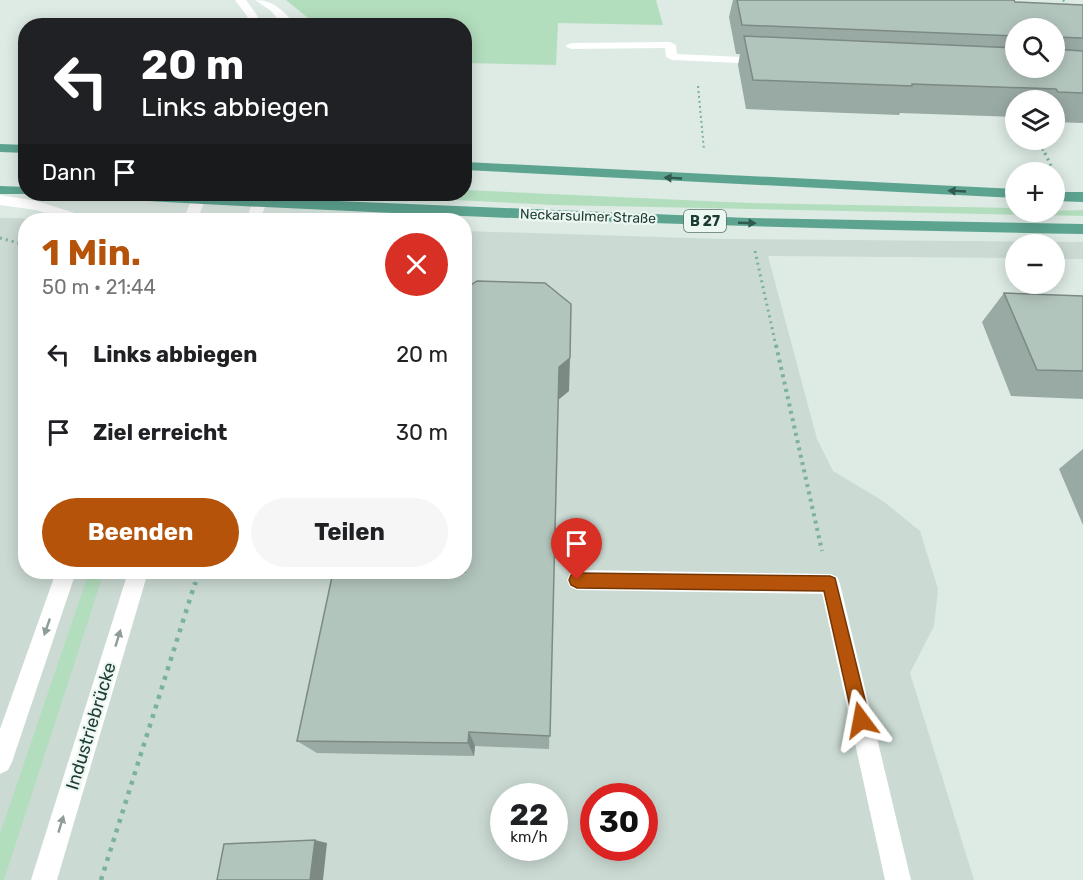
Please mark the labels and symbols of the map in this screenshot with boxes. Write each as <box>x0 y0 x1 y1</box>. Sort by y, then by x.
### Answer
one-way arrow <box>664 173 683 183</box>
one-way arrow <box>948 187 967 196</box>
street label: Neckarsulmer Straße <box>520 206 657 227</box>
road number: B 27 <box>684 210 726 232</box>
one-way arrow <box>737 218 756 228</box>
pin <box>551 518 602 580</box>
one-way arrow <box>41 618 51 636</box>
one-way arrow <box>114 629 123 647</box>
street label: Industriebrücke <box>61 660 121 792</box>
position arrow <box>829 688 893 752</box>
speed limit sign: 30 <box>580 783 658 861</box>
one-way arrow <box>57 815 66 833</box>

